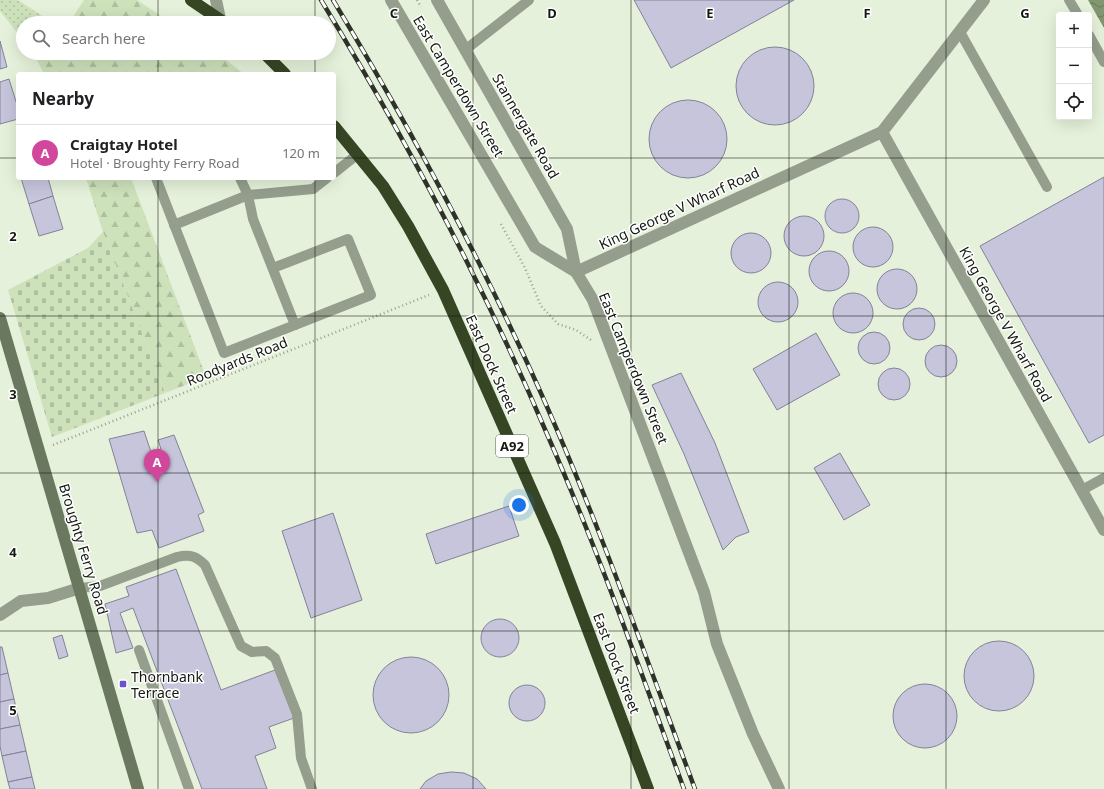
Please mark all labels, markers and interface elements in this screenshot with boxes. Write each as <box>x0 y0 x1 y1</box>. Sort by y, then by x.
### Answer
text: C <box>390 4 398 22</box>
text: D <box>547 4 557 22</box>
text: E <box>706 4 714 22</box>
text: F <box>863 4 871 22</box>
text: G <box>1020 4 1030 22</box>
street label: East Camperdown Street <box>409 12 509 160</box>
map controls <box>1056 12 1092 120</box>
button: + <box>1056 12 1092 48</box>
search box <box>16 16 336 60</box>
icon: search <box>30 27 52 49</box>
text: Search here <box>62 28 145 48</box>
button: − <box>1056 48 1092 84</box>
street label: Stannergate Road <box>488 70 564 182</box>
button: locate <box>1056 84 1092 120</box>
text: Nearby <box>32 87 94 110</box>
text: Craigtay Hotel <box>70 134 178 154</box>
text: A <box>41 144 50 162</box>
text: 120 m <box>282 144 320 162</box>
text: Hotel · Broughty Ferry Road <box>70 154 239 172</box>
street label: King George V Wharf Road <box>596 162 762 254</box>
text: 2 <box>9 227 17 245</box>
street label: King George V Wharf Road <box>955 243 1057 405</box>
street label: East Camperdown Street <box>595 289 673 447</box>
street label: East Dock Street <box>462 311 522 417</box>
street label: Roodyards Road <box>184 332 290 390</box>
text: 3 <box>9 385 17 403</box>
road number: A92 <box>496 435 528 457</box>
pin: A <box>144 449 170 482</box>
street label: Broughty Ferry Road <box>55 481 113 617</box>
your location <box>509 495 529 515</box>
text: 4 <box>9 543 17 561</box>
street label: East Dock Street <box>589 610 645 716</box>
place label: Thornbank Terrace <box>131 667 203 702</box>
marker: Thornbank Terrace <box>118 679 128 689</box>
text: 5 <box>9 701 17 719</box>

